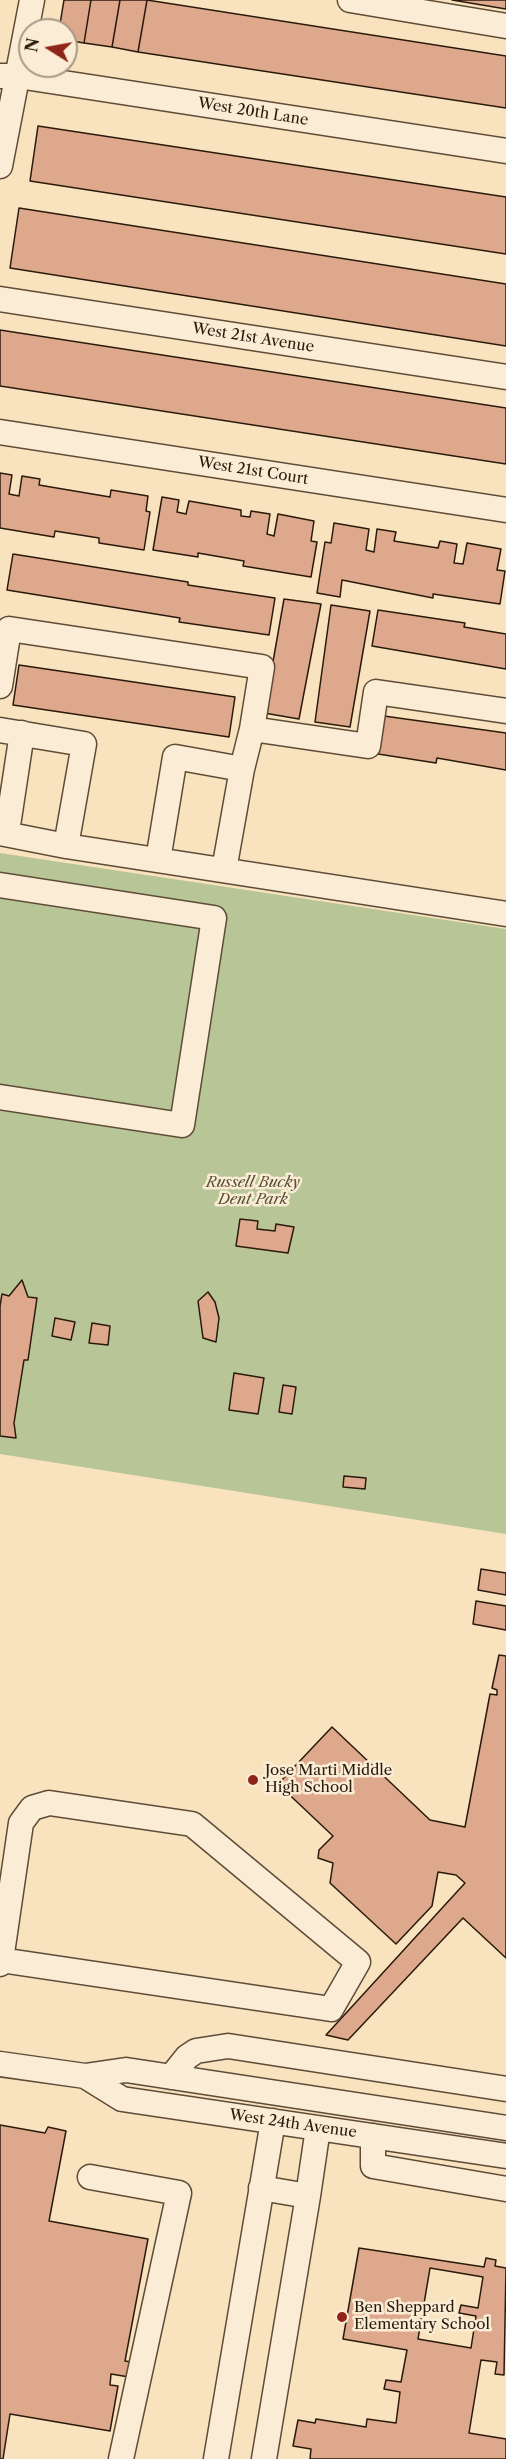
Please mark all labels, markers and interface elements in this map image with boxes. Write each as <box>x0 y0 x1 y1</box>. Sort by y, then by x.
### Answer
north arrow <box>18 18 78 78</box>
text: N <box>21 36 43 54</box>
street label: West 20th Lane <box>196 94 310 130</box>
street label: West 21st Avenue <box>191 319 315 357</box>
street label: West 21st Court <box>196 453 310 489</box>
park label: Russell Bucky Dent Park <box>206 1174 300 1209</box>
place label: Jose Marti Middle High School <box>265 1762 392 1797</box>
marker: Jose Marti Middle High School <box>246 1773 260 1787</box>
street label: West 24th Avenue <box>228 2106 358 2142</box>
place label: Ben Sheppard Elementary School <box>354 2299 490 2334</box>
marker: Ben Sheppard Elementary School <box>335 2310 349 2324</box>

